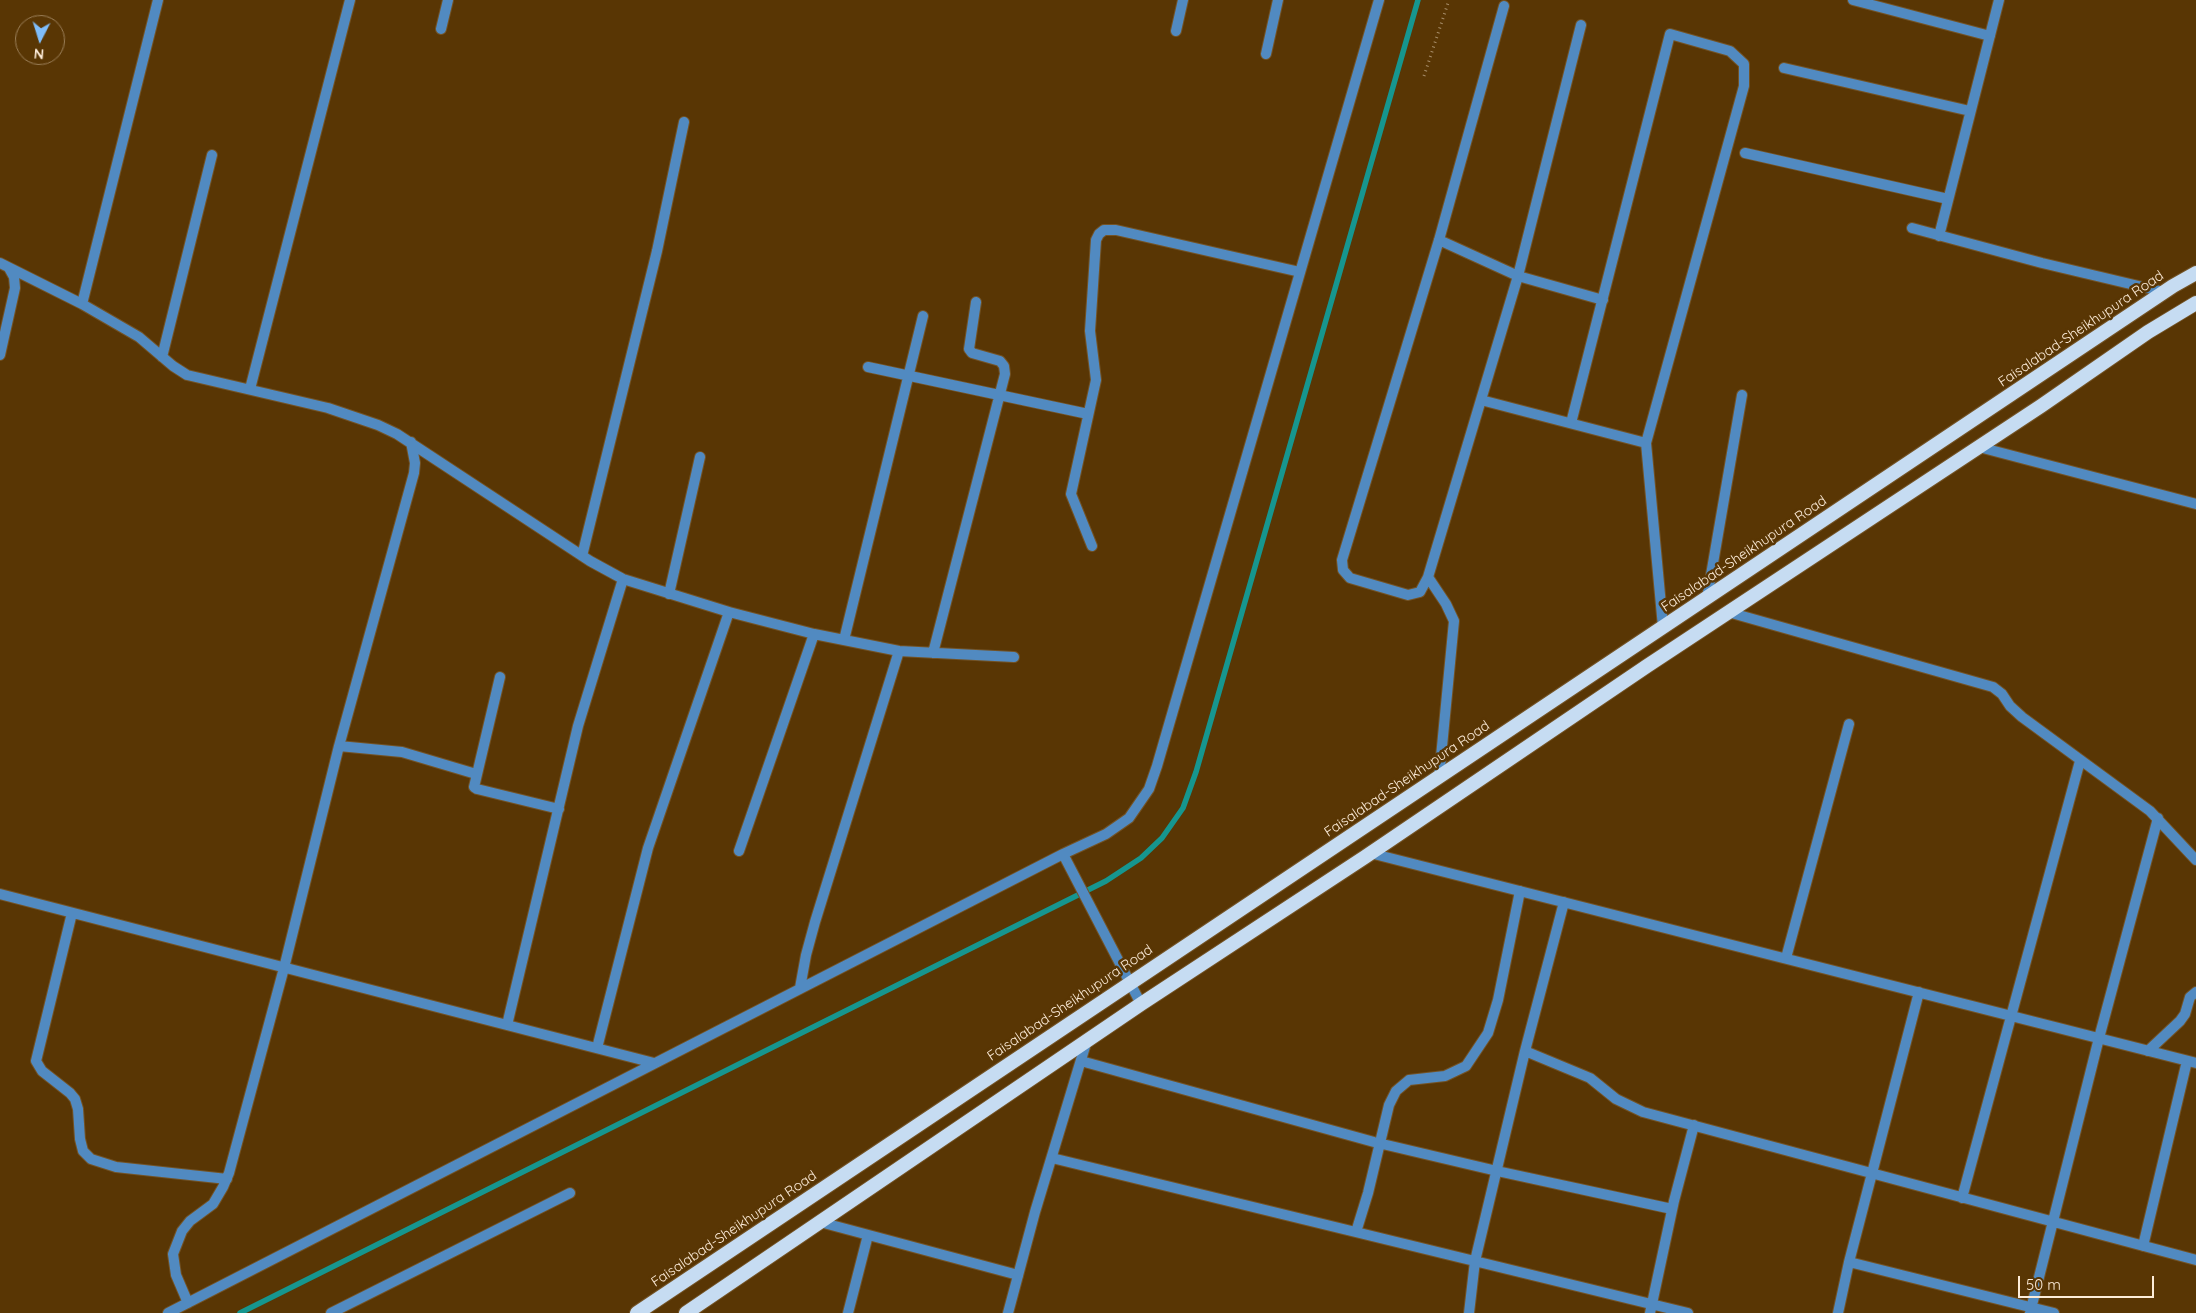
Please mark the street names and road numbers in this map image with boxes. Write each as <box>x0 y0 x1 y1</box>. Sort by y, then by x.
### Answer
street label: Faisalabad-Sheikhupura Road <box>1995 267 2167 391</box>
street label: Faisalabad-Sheikhupura Road <box>1658 492 1830 616</box>
street label: Faisalabad-Sheikhupura Road <box>1321 717 1493 841</box>
street label: Faisalabad-Sheikhupura Road <box>984 941 1156 1065</box>
street label: Faisalabad-Sheikhupura Road <box>648 1167 820 1291</box>

